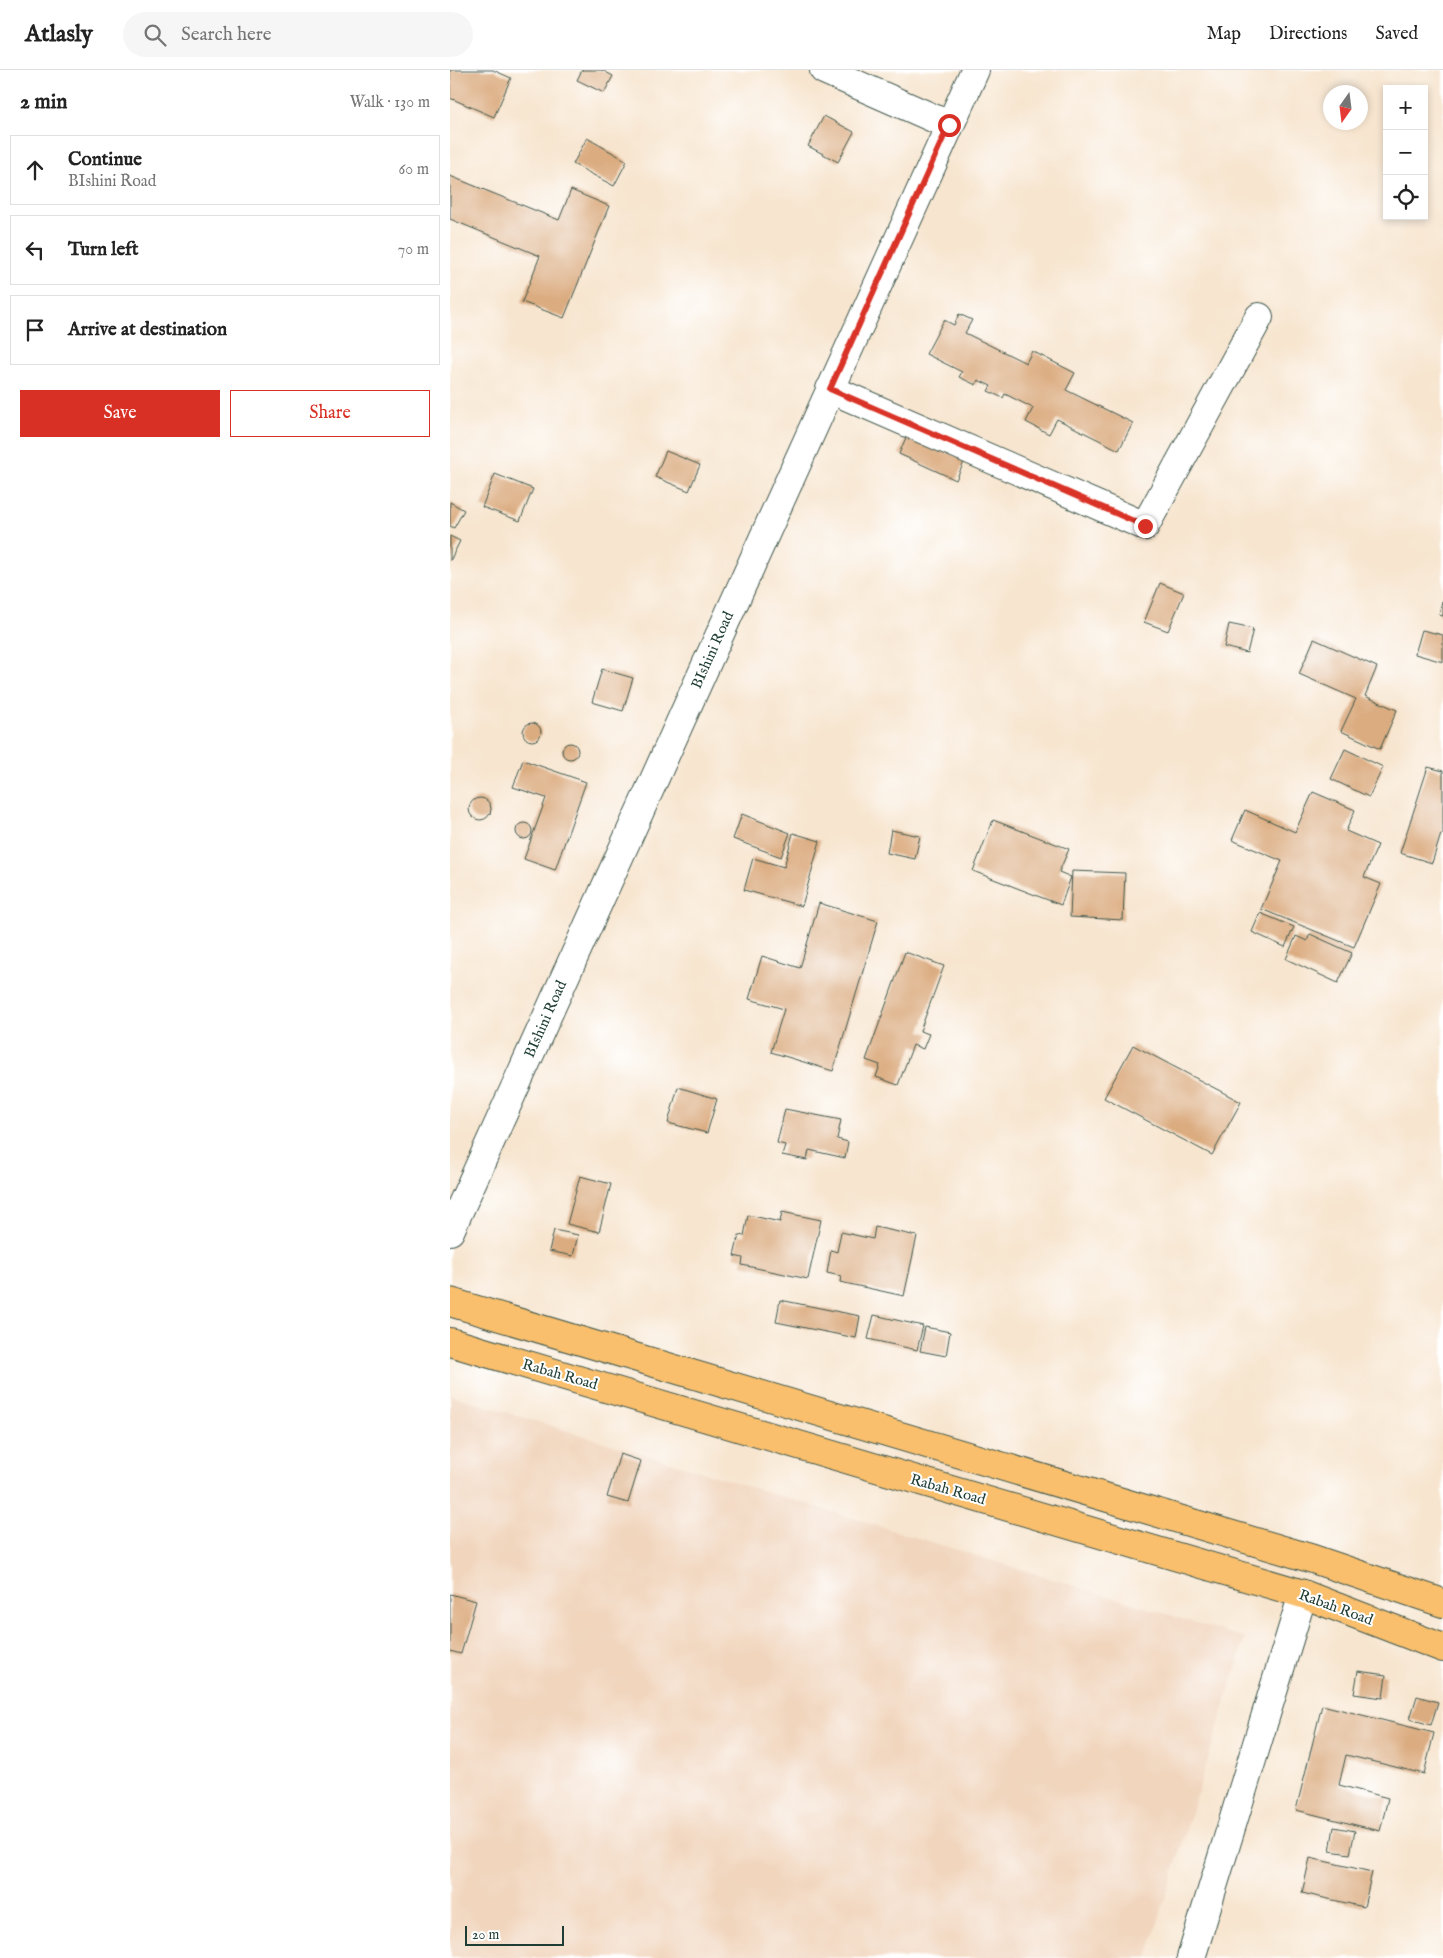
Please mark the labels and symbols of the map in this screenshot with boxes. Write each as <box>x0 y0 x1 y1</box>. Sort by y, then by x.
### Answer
north arrow <box>1323 85 1368 130</box>
route start <box>938 114 961 137</box>
route end <box>1134 515 1157 538</box>
street label: BIshini Road <box>687 608 738 692</box>
street label: BIshini Road <box>520 977 571 1061</box>
street label: Rabah Road <box>520 1355 601 1395</box>
street label: Rabah Road <box>908 1470 989 1510</box>
street label: Rabah Road <box>1296 1585 1376 1630</box>
scale bar <box>465 1923 564 1946</box>

